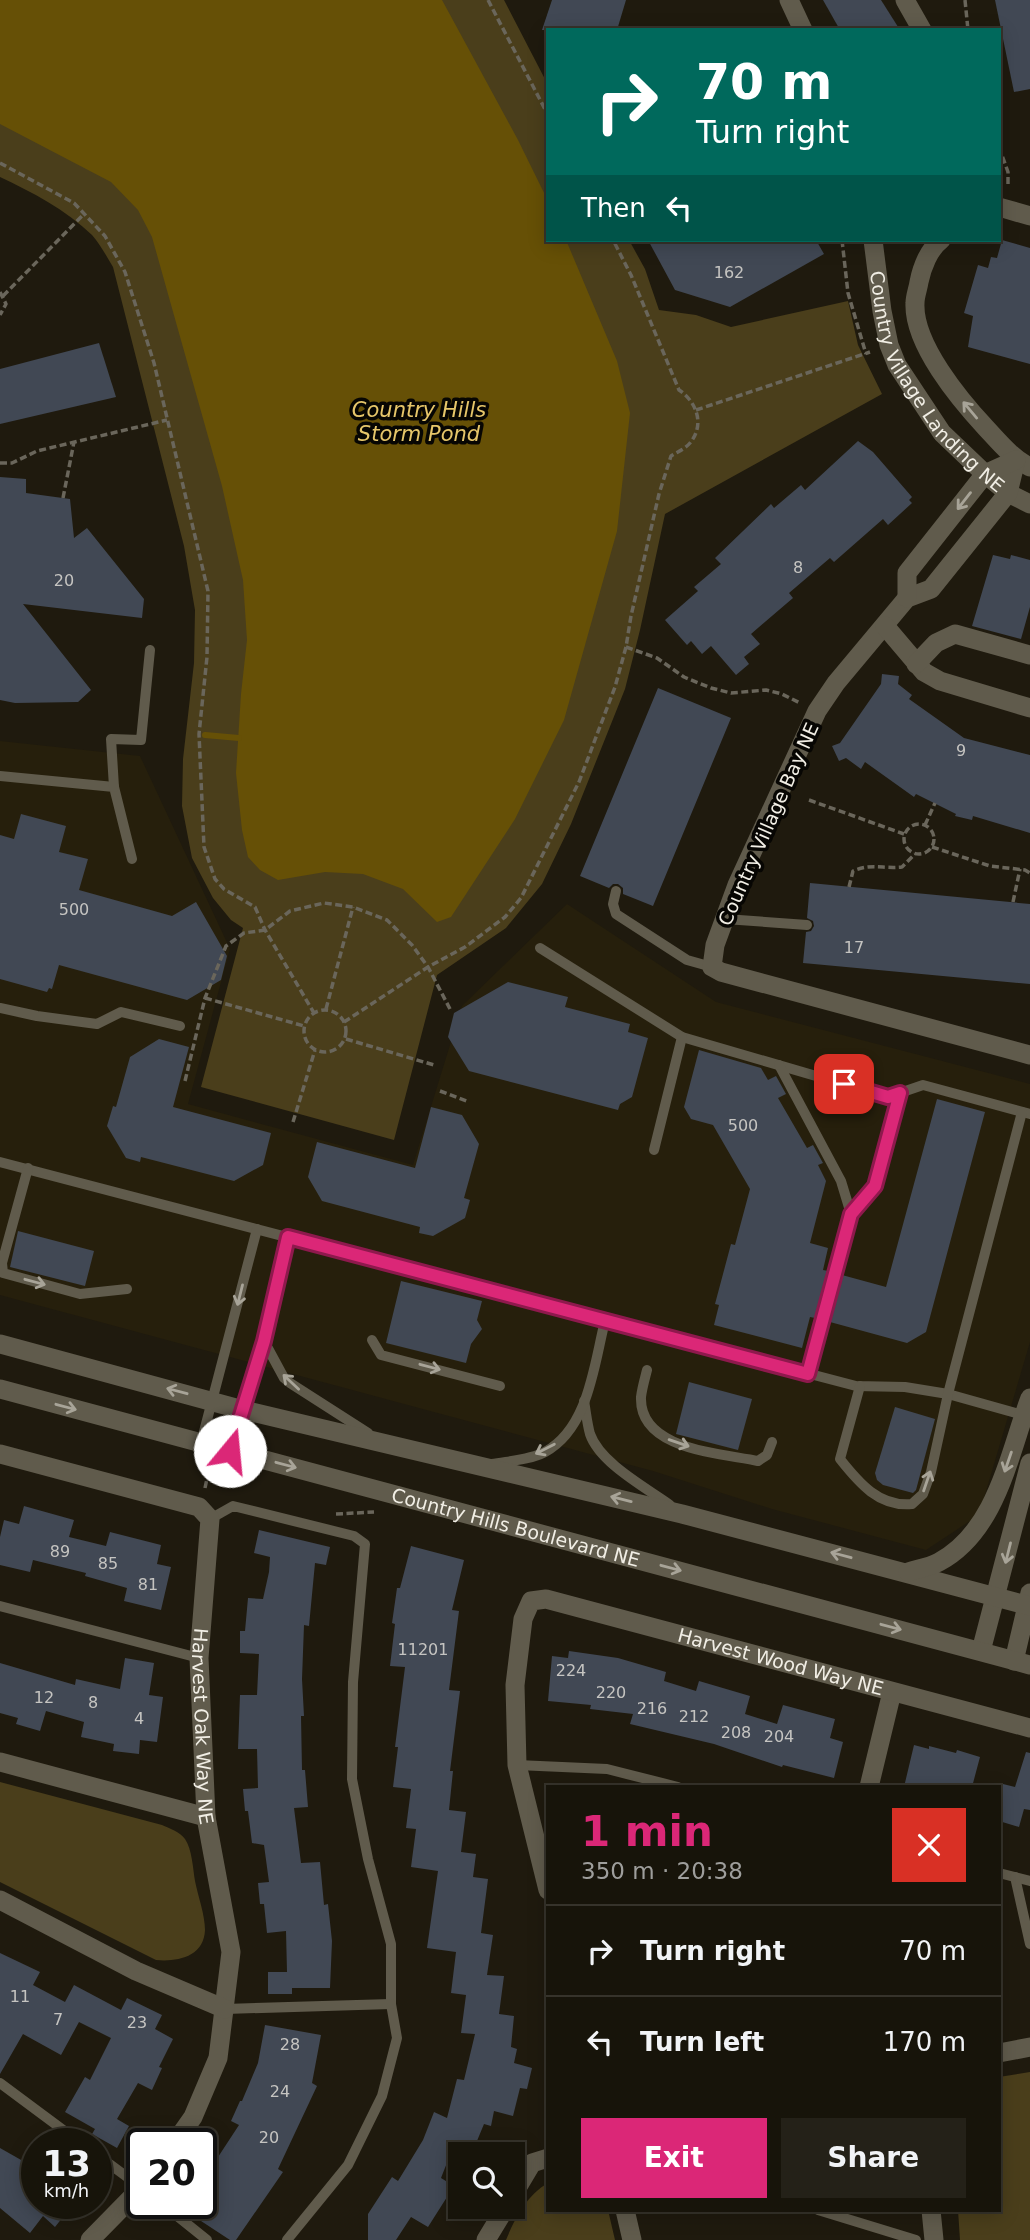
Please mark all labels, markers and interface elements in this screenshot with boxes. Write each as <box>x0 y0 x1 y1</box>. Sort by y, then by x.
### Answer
text: 70 m <box>696 54 832 111</box>
icon: right <box>581 56 672 147</box>
text: Turn right <box>696 113 849 151</box>
icon: left <box>660 189 698 227</box>
text: Then <box>581 193 646 223</box>
house number: 162 <box>714 263 744 282</box>
street label: Country Village Landing NE <box>866 270 1009 496</box>
water label: Country Hills Storm Pond <box>352 398 486 446</box>
one-way arrow <box>962 401 978 419</box>
one-way arrow <box>956 491 971 509</box>
house number: 8 <box>793 558 803 577</box>
house number: 20 <box>54 571 74 590</box>
street label: Country Village Bay NE <box>713 719 823 929</box>
house number: 9 <box>956 741 966 760</box>
house number: 500 <box>59 900 89 919</box>
house number: 17 <box>844 938 864 957</box>
pin <box>814 1054 874 1114</box>
icon: arrive <box>825 1065 863 1103</box>
house number: 500 <box>728 1116 758 1135</box>
one-way arrow <box>24 1276 46 1289</box>
one-way arrow <box>233 1283 246 1306</box>
one-way arrow <box>418 1361 441 1374</box>
one-way arrow <box>282 1374 300 1390</box>
one-way arrow <box>166 1384 188 1397</box>
one-way arrow <box>54 1401 77 1414</box>
position arrow <box>193 1414 267 1488</box>
one-way arrow <box>668 1438 690 1450</box>
one-way arrow <box>536 1443 556 1457</box>
one-way arrow <box>1000 1451 1013 1473</box>
one-way arrow <box>274 1459 297 1472</box>
one-way arrow <box>922 1471 934 1493</box>
street label: Country Hills Boulevard NE <box>389 1483 642 1571</box>
one-way arrow <box>610 1492 632 1505</box>
house number: 89 <box>50 1542 70 1561</box>
one-way arrow <box>1000 1542 1013 1564</box>
one-way arrow <box>830 1548 853 1561</box>
house number: 85 <box>98 1554 118 1573</box>
one-way arrow <box>659 1562 682 1575</box>
house number: 81 <box>138 1575 158 1594</box>
one-way arrow <box>879 1621 902 1634</box>
street label: Harvest Wood Way NE <box>675 1624 886 1699</box>
street label: Harvest Oak Way NE <box>188 1627 218 1826</box>
house number: 11201 <box>398 1640 448 1659</box>
house number: 224 <box>556 1661 586 1680</box>
house number: 220 <box>596 1683 626 1702</box>
house number: 12 <box>34 1688 54 1707</box>
house number: 8 <box>88 1693 98 1712</box>
house number: 216 <box>637 1699 667 1718</box>
house number: 212 <box>679 1707 709 1726</box>
house number: 4 <box>134 1709 144 1728</box>
house number: 208 <box>721 1723 751 1742</box>
house number: 204 <box>764 1727 794 1746</box>
text: 1 min <box>581 1807 713 1856</box>
button: close <box>892 1808 966 1882</box>
text: 350 m · 20:38 <box>581 1858 743 1884</box>
icon: right <box>581 1932 619 1970</box>
text: Turn right <box>640 1936 785 1966</box>
text: 70 m <box>899 1936 966 1966</box>
house number: 11 <box>10 1987 30 2006</box>
house number: 7 <box>53 2010 63 2029</box>
house number: 23 <box>127 2013 147 2032</box>
icon: left <box>581 2023 619 2061</box>
text: Turn left <box>640 2027 764 2057</box>
text: 170 m <box>883 2027 966 2057</box>
house number: 28 <box>280 2035 300 2054</box>
house number: 24 <box>270 2082 290 2101</box>
button: Exit <box>581 2118 767 2198</box>
button: Share <box>781 2118 966 2198</box>
speed limit sign: 20 <box>126 2128 217 2219</box>
house number: 20 <box>259 2128 279 2147</box>
map controls <box>448 2142 525 2219</box>
button: search <box>448 2142 525 2219</box>
text: 13 <box>42 2144 91 2184</box>
text: km/h <box>44 2180 89 2201</box>

